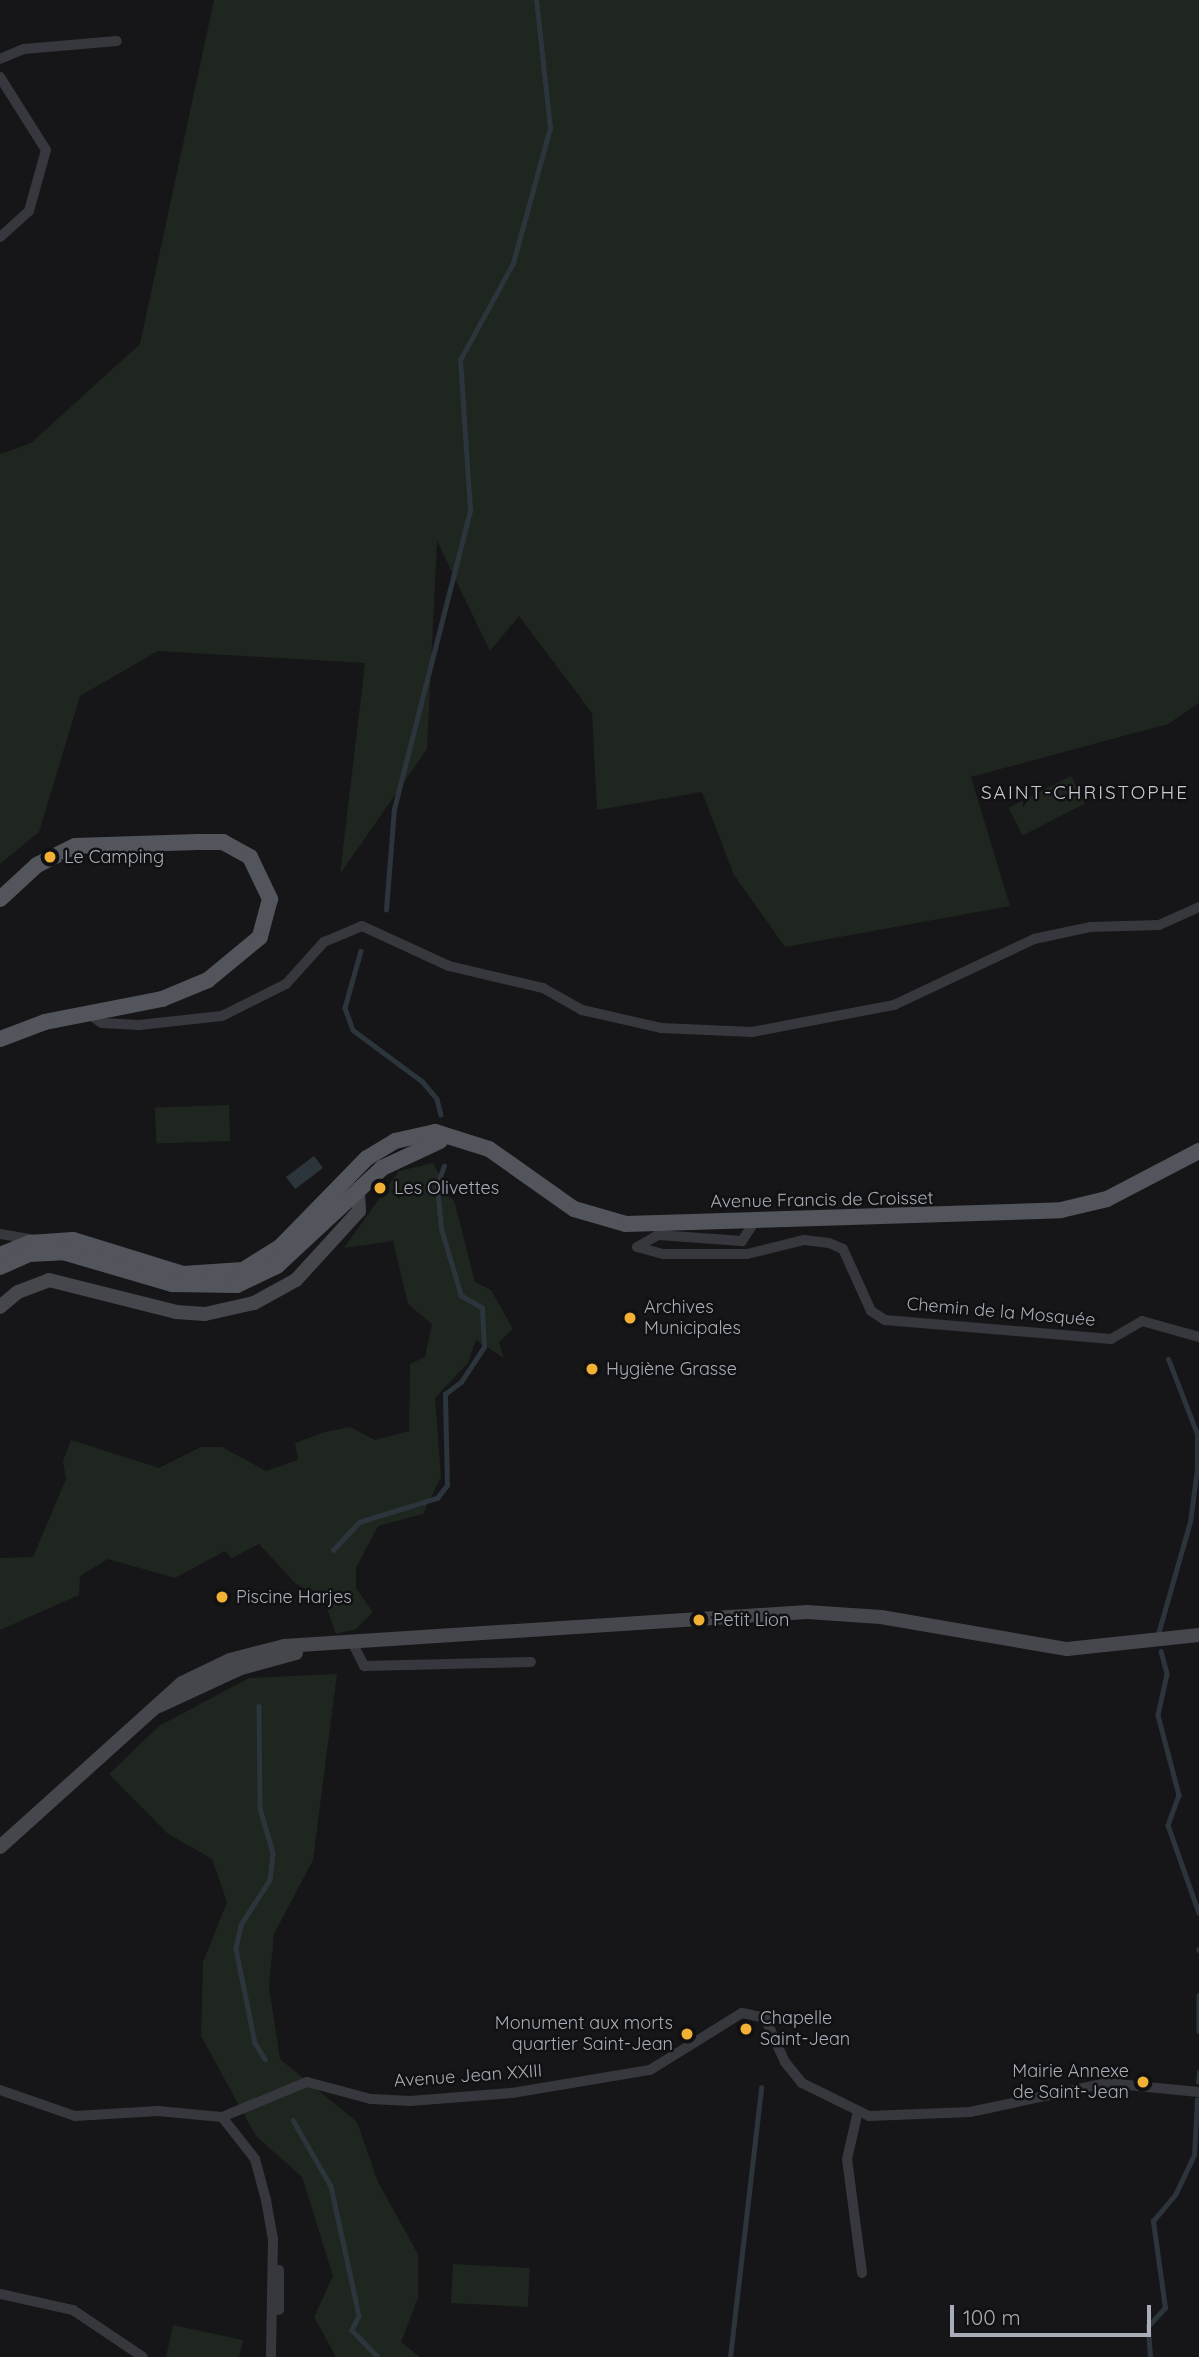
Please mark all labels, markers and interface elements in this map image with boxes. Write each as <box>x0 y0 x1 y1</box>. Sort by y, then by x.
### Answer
district label: SAINT-CHRISTOPHE <box>983 782 1187 804</box>
place label: Le Camping <box>64 846 164 868</box>
marker: Le Camping <box>42 849 58 865</box>
place label: Les Olivettes <box>394 1177 499 1199</box>
marker: Les Olivettes <box>372 1180 388 1196</box>
street label: Avenue Francis de Croisset <box>710 1187 934 1213</box>
street label: Chemin de la Mosquée <box>906 1293 1096 1331</box>
place label: Archives Municipales <box>644 1297 741 1340</box>
marker: Archives Municipales <box>622 1310 638 1326</box>
place label: Hygiène Grasse <box>606 1358 737 1380</box>
marker: Hygiène Grasse <box>584 1361 600 1377</box>
place label: Piscine Harjes <box>236 1586 352 1608</box>
marker: Piscine Harjes <box>214 1589 230 1605</box>
place label: Petit Lion <box>713 1609 789 1631</box>
marker: Petit Lion <box>691 1612 707 1628</box>
place label: Chapelle Saint-Jean <box>760 2008 850 2050</box>
place label: Monument aux morts quartier Saint-Jean <box>495 2013 673 2056</box>
marker: Chapelle Saint-Jean <box>738 2021 754 2037</box>
marker: Monument aux morts quartier Saint-Jean <box>679 2026 695 2042</box>
street label: Avenue Jean XXIII <box>393 2060 543 2092</box>
place label: Mairie Annexe de Saint-Jean <box>1012 2061 1129 2104</box>
marker: Mairie Annexe de Saint-Jean <box>1135 2074 1151 2090</box>
scale bar <box>954 2290 1155 2334</box>
text: 100 m <box>963 2304 1021 2330</box>

